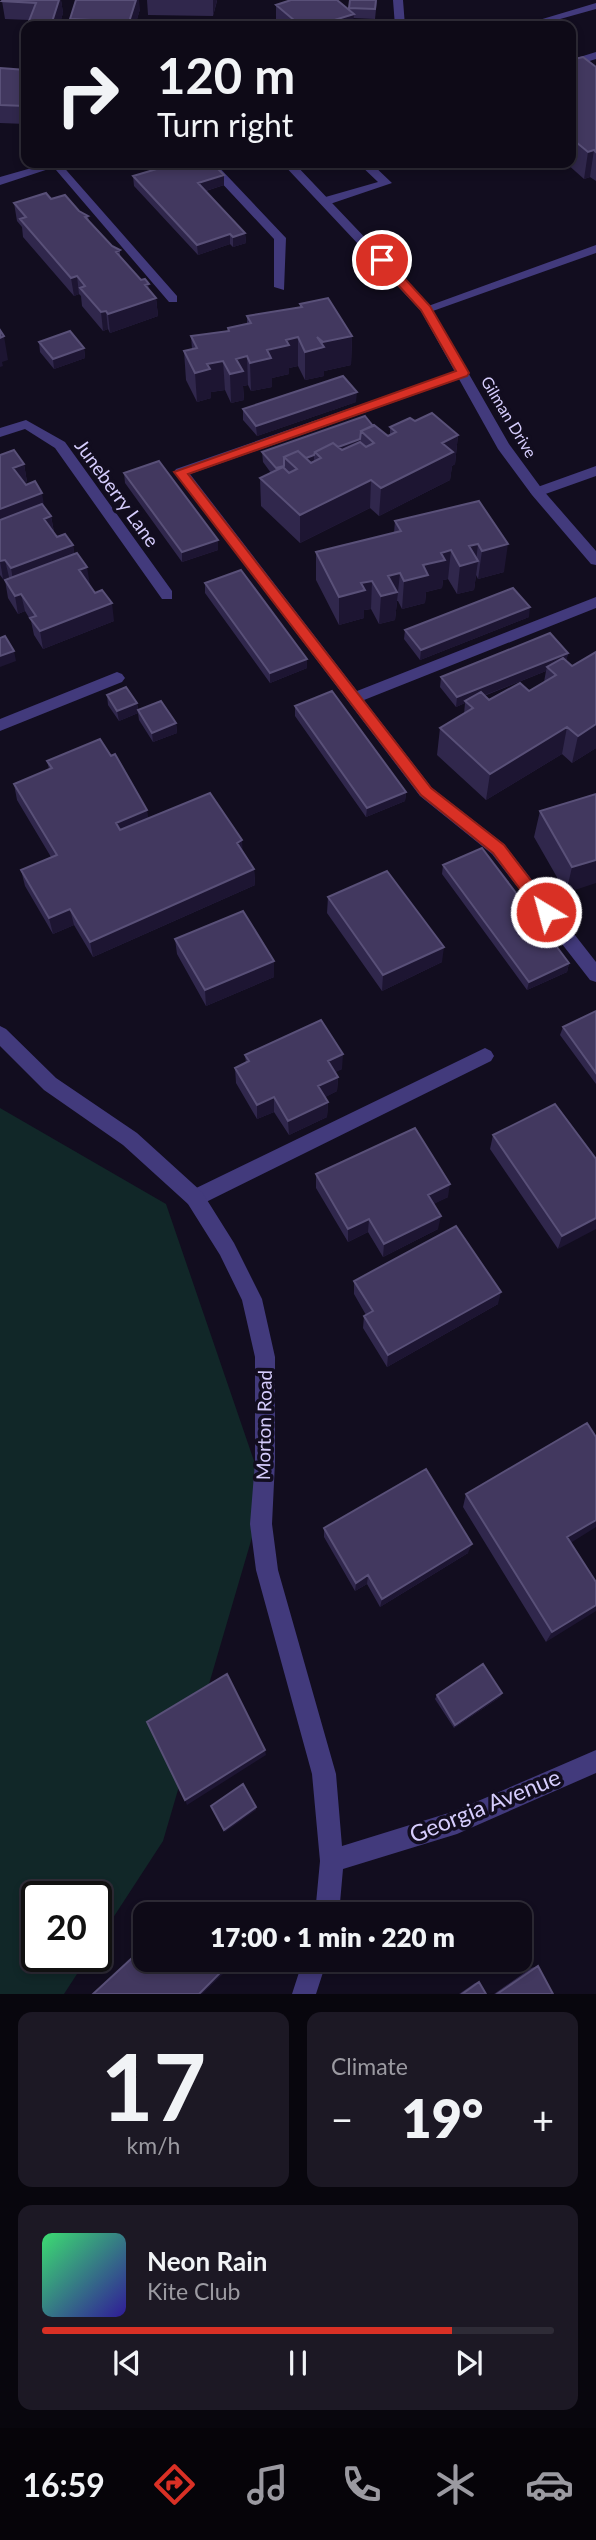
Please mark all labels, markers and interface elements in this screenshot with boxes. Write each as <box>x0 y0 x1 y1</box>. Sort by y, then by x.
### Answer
text: 120 m <box>157 46 295 104</box>
icon: right <box>42 49 133 140</box>
text: Turn right <box>157 105 293 144</box>
pin <box>352 230 412 290</box>
icon: arrive <box>363 241 401 279</box>
street label: Gilman Drive <box>478 373 541 461</box>
street label: Juneberry Lane <box>71 434 164 551</box>
position arrow <box>509 875 583 949</box>
street label: Morton Road <box>251 1370 276 1480</box>
street label: Georgia Avenue <box>405 1762 564 1848</box>
speed limit sign: 20 <box>21 1881 112 1972</box>
text: 17:00 · 1 min · 220 m <box>210 1921 455 1953</box>
text: 17 <box>101 2031 206 2140</box>
text: Climate <box>331 2052 408 2080</box>
text: 19° <box>402 2087 483 2149</box>
text: − <box>331 2096 353 2142</box>
text: + <box>532 2096 554 2142</box>
text: km/h <box>127 2131 180 2159</box>
text: Neon Rain <box>147 2245 267 2277</box>
text: Kite Club <box>147 2277 240 2305</box>
icon: previous <box>108 2344 146 2382</box>
icon: pause <box>279 2344 317 2382</box>
icon: next <box>450 2344 488 2382</box>
icon: directions <box>150 2460 199 2509</box>
icon: music <box>243 2460 292 2509</box>
icon: phone <box>337 2460 386 2509</box>
icon: climate <box>431 2460 480 2509</box>
icon: car <box>525 2460 574 2509</box>
text: 16:59 <box>22 2465 105 2504</box>

